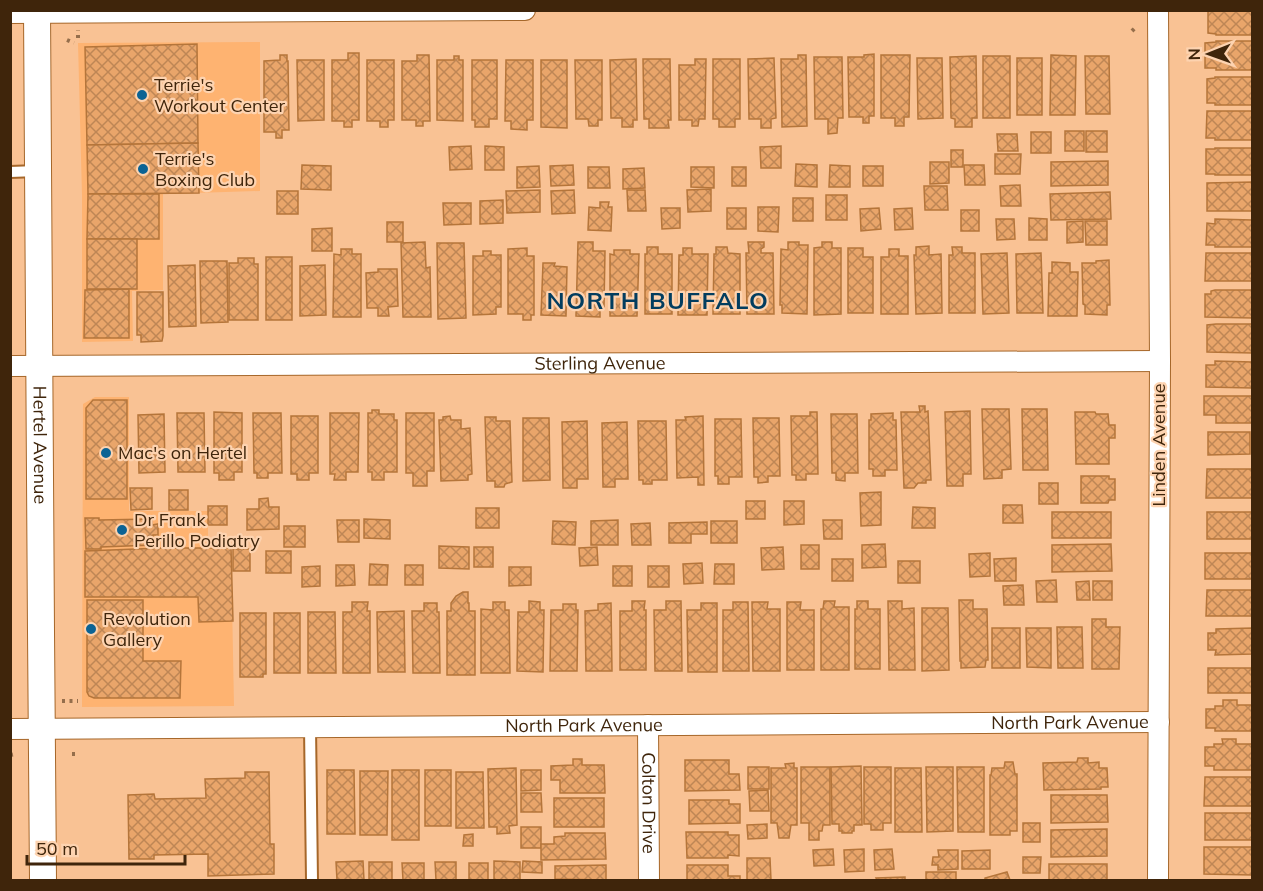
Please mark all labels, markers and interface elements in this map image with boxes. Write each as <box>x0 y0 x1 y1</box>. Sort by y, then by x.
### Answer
north arrow <box>1179 24 1239 84</box>
text: N <box>1184 48 1204 60</box>
place label: Terrie's Workout Center <box>154 73 285 117</box>
marker: Terrie's Workout Center <box>135 88 149 102</box>
place label: Terrie's Boxing Club <box>155 147 255 191</box>
marker: Terrie's Boxing Club <box>136 162 150 176</box>
district label: NORTH BUFFALO <box>547 285 769 315</box>
street label: Sterling Avenue <box>534 351 666 375</box>
street label: Linden Avenue <box>1147 383 1170 507</box>
street label: Hertel Avenue <box>28 386 52 504</box>
place label: Mac's on Hertel <box>118 441 247 464</box>
marker: Mac's on Hertel <box>99 446 113 460</box>
place label: Dr Frank Perillo Podiatry <box>134 508 260 552</box>
marker: Dr Frank Perillo Podiatry <box>115 523 129 537</box>
place label: Revolution Gallery <box>103 607 191 651</box>
marker: Revolution Gallery <box>84 622 98 636</box>
street label: North Park Avenue <box>991 710 1149 734</box>
street label: North Park Avenue <box>505 713 663 737</box>
street label: Colton Drive <box>637 752 661 854</box>
scale bar <box>27 828 184 866</box>
text: 50 m <box>36 837 78 860</box>

